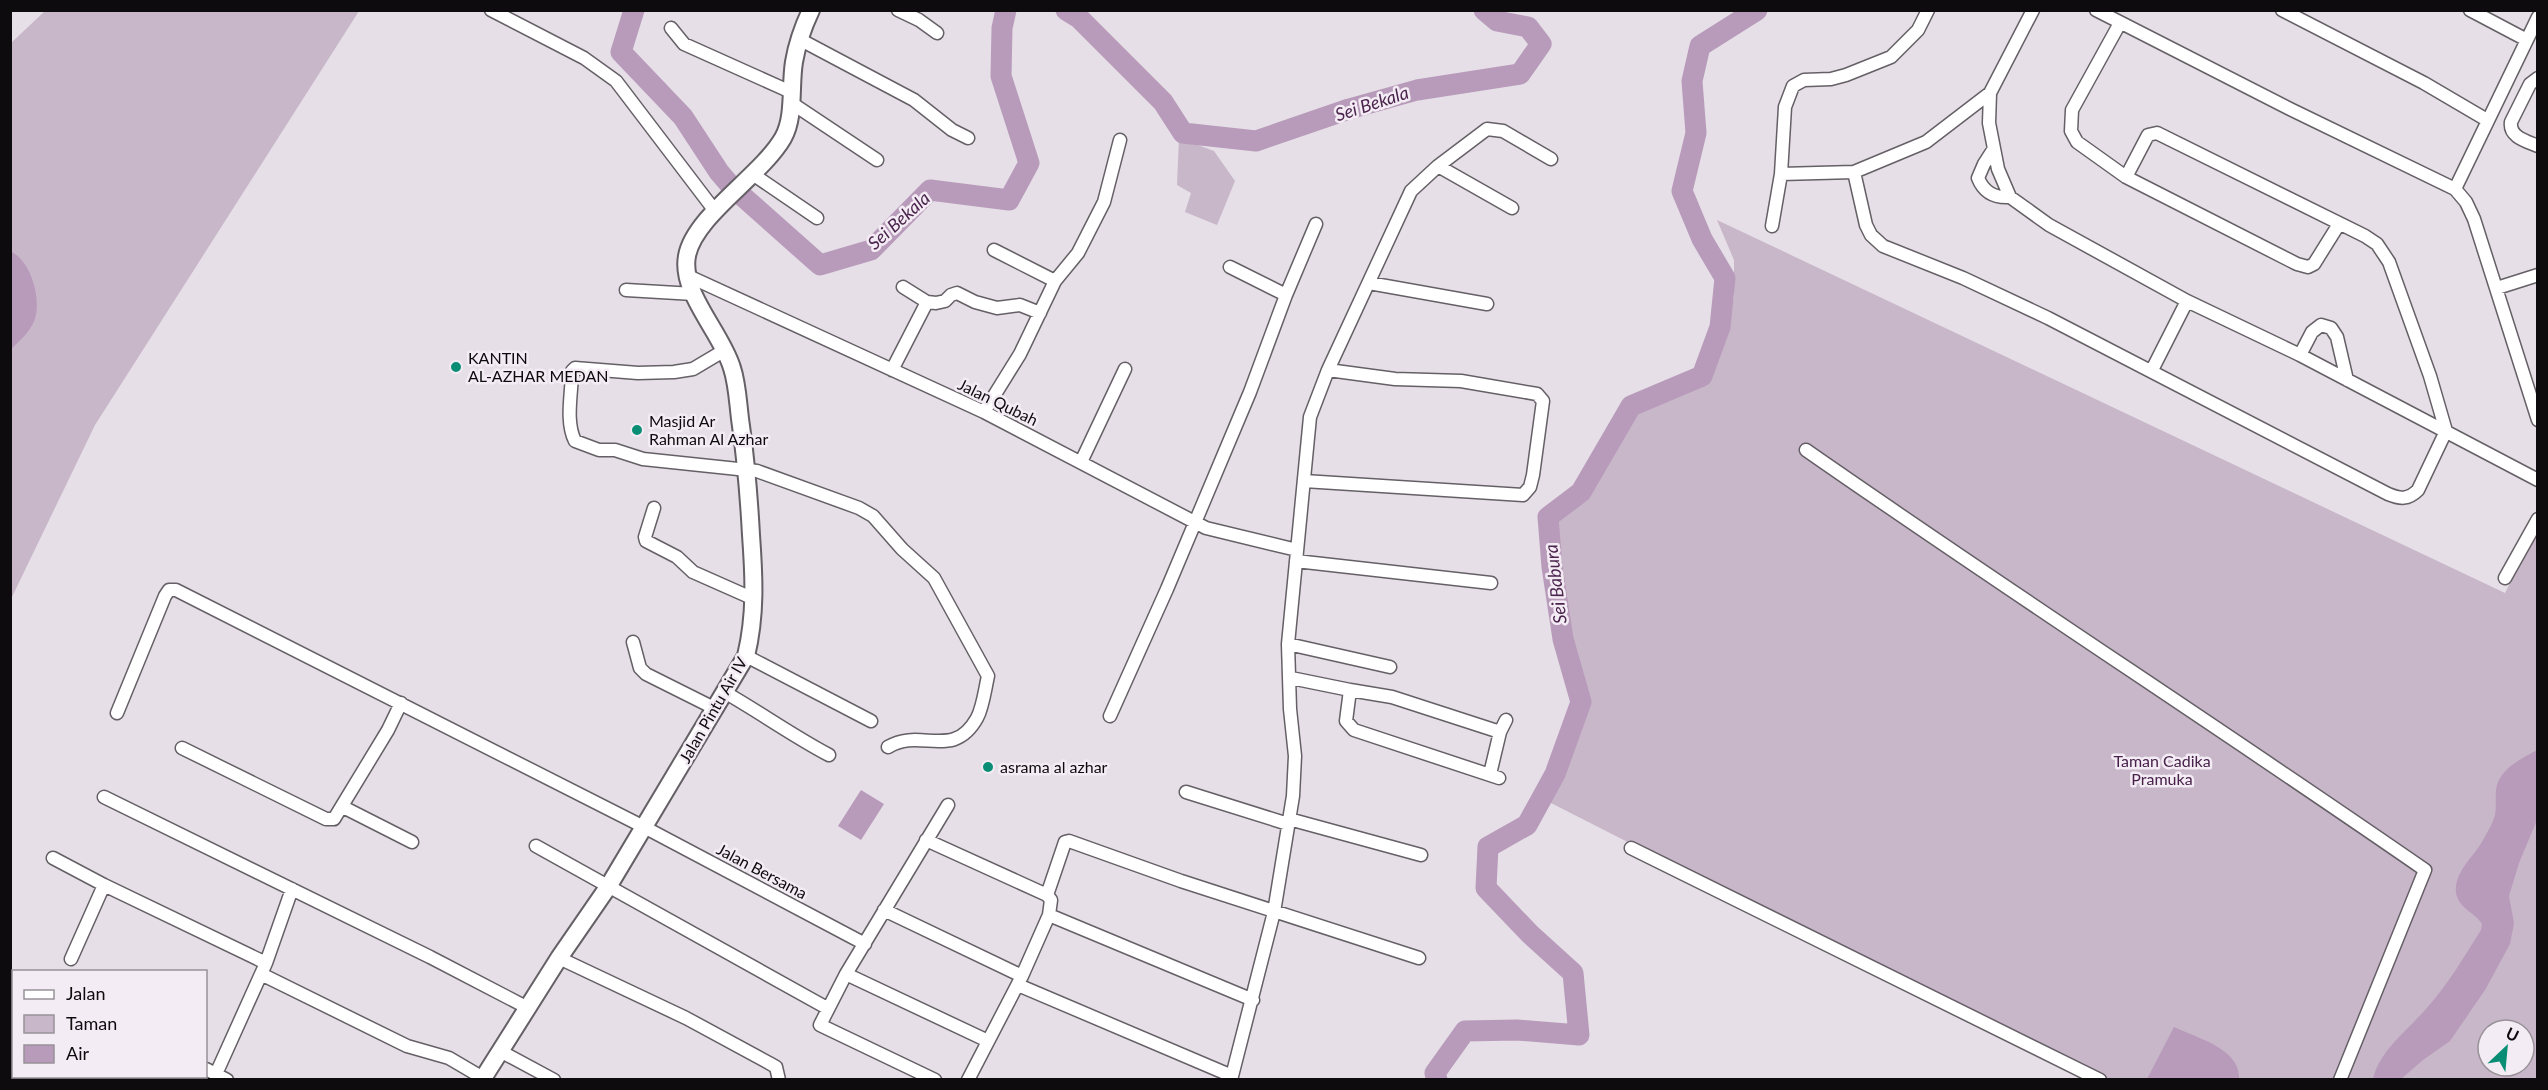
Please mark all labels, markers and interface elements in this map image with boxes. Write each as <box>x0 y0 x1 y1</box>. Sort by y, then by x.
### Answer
water label: Sei Bekala <box>1332 81 1411 125</box>
water label: Sei Bekala <box>863 187 934 254</box>
place label: KANTIN AL-AZHAR MEDAN <box>468 348 609 385</box>
marker: KANTIN AL-AZHAR MEDAN <box>449 360 463 374</box>
street label: Jalan Qubah <box>955 374 1041 429</box>
place label: Masjid Ar Rahman Al Azhar <box>649 411 768 448</box>
marker: Masjid Ar Rahman Al Azhar <box>630 423 644 437</box>
water label: Sei Babura <box>1539 543 1571 625</box>
street label: Jalan Pintu Air IV <box>675 653 751 766</box>
park label: Taman Cadika Pramuka <box>2113 751 2211 788</box>
place label: asrama al azhar <box>1000 757 1108 776</box>
marker: asrama al azhar <box>981 760 995 774</box>
street label: Jalan Bersama <box>714 839 811 902</box>
legend <box>12 970 207 1078</box>
text: Jalan <box>66 982 105 1004</box>
text: Taman <box>66 1012 117 1034</box>
north arrow <box>2476 1018 2536 1078</box>
text: U <box>2503 1023 2522 1045</box>
text: Air <box>66 1042 89 1064</box>

